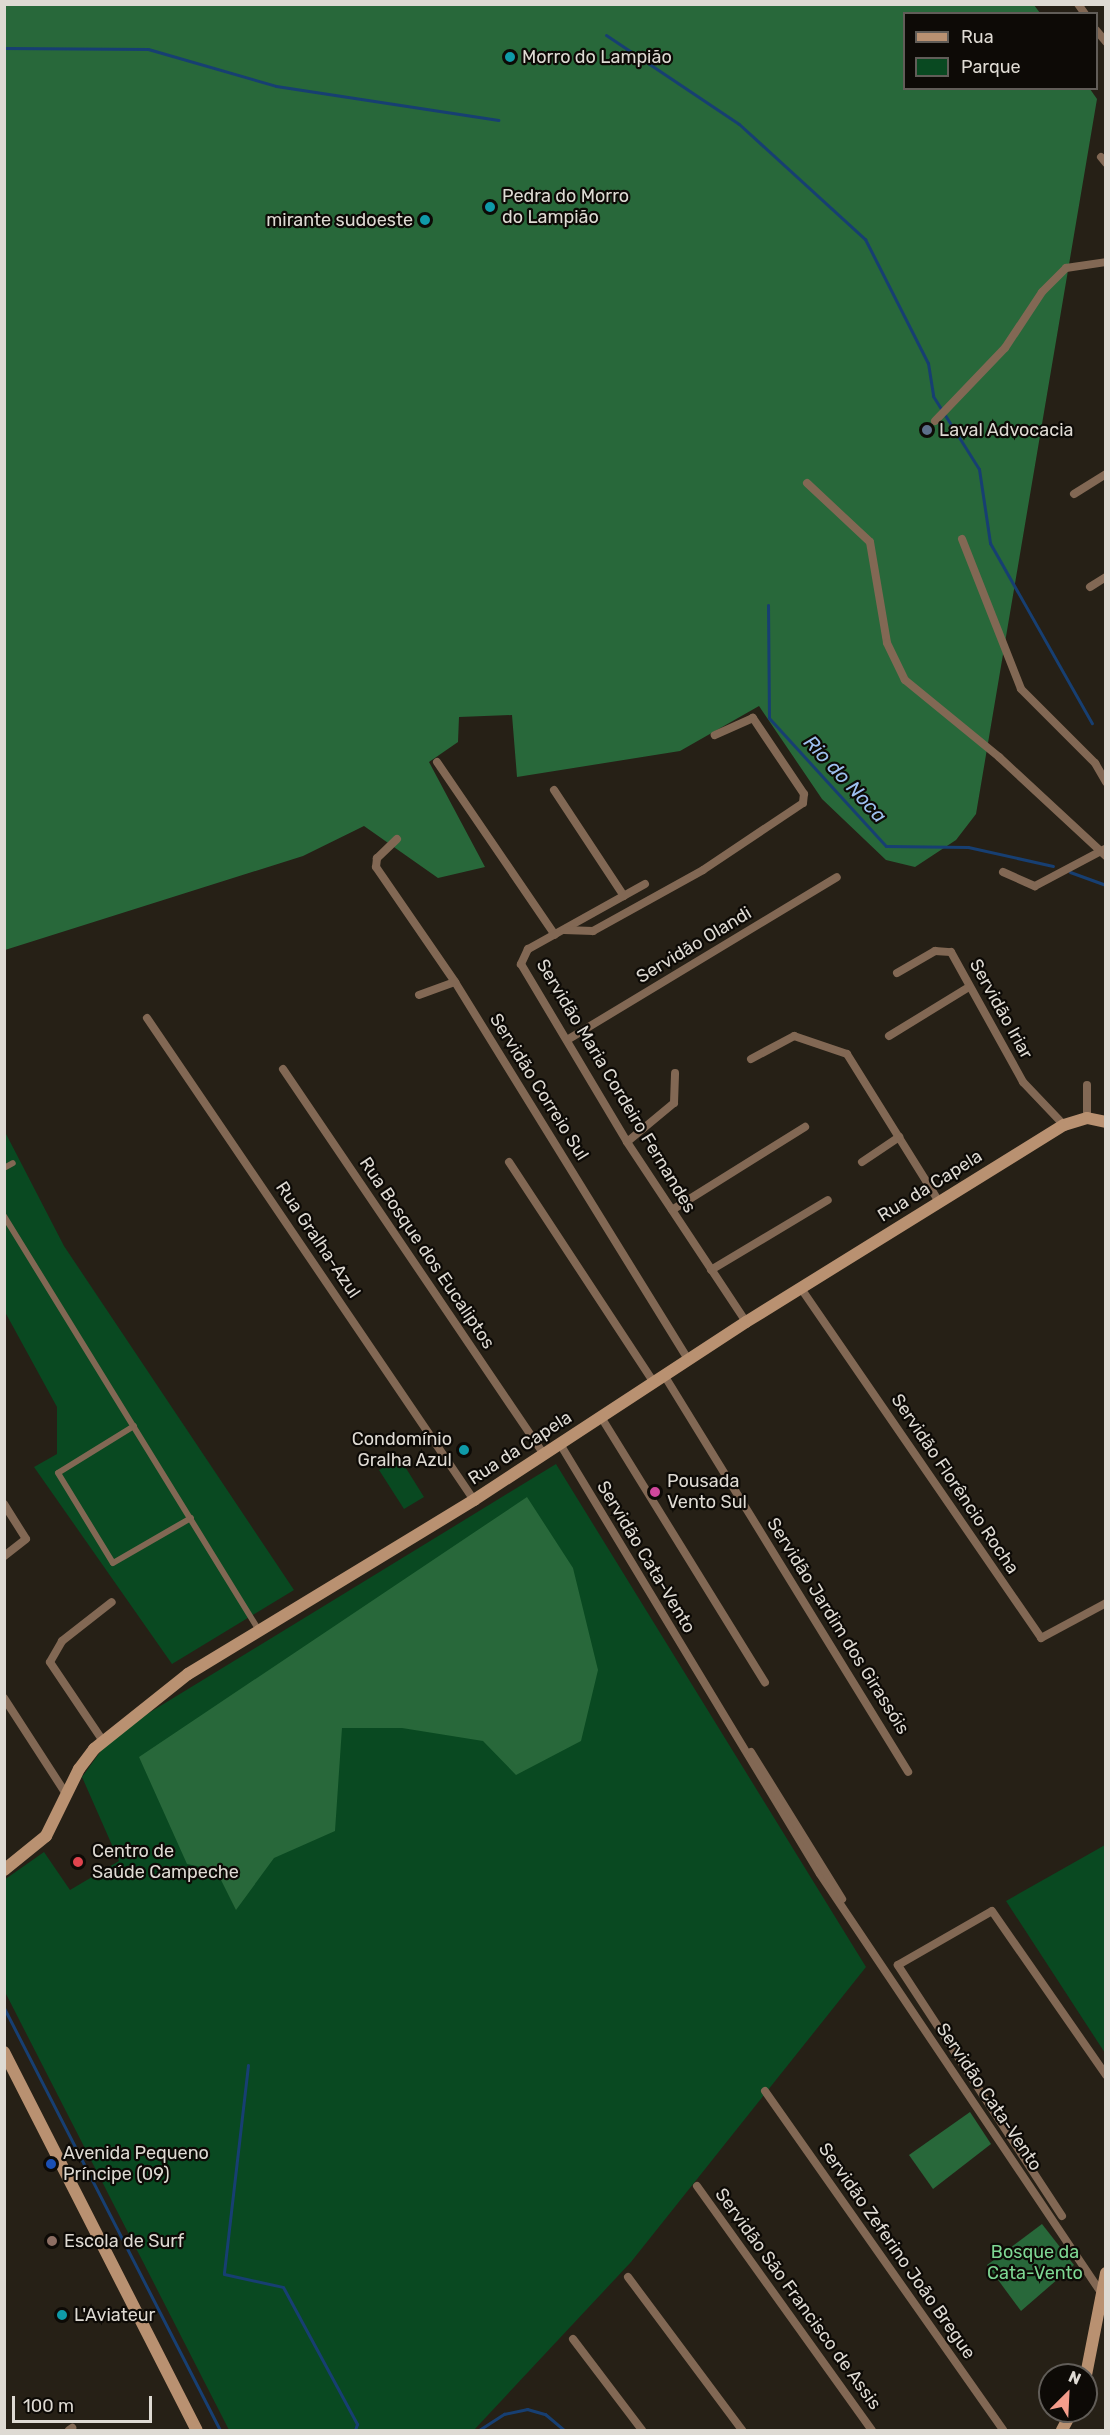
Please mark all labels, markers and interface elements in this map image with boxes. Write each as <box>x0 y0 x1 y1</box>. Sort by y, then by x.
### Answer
legend <box>903 12 1098 90</box>
text: Rua <box>961 26 994 48</box>
place label: Morro do Lampião <box>522 46 672 68</box>
marker: Morro do Lampião <box>503 50 517 64</box>
text: Parque <box>961 56 1021 78</box>
place label: Pedra do Morro do Lampião <box>502 186 629 228</box>
marker: Pedra do Morro do Lampião <box>483 200 497 214</box>
place label: mirante sudoeste <box>266 209 413 231</box>
marker: mirante sudoeste <box>418 213 432 227</box>
place label: Laval Advocacia <box>939 419 1074 441</box>
marker: Laval Advocacia <box>920 423 934 437</box>
water label: Rio do Noca <box>798 730 892 828</box>
street label: Servidão Olandi <box>633 902 755 988</box>
street label: Servidão Maria Cordeiro Fernandes <box>532 955 700 1217</box>
street label: Servidão Iriar <box>965 955 1037 1063</box>
street label: Servidão Correio Sul <box>485 1010 593 1164</box>
street label: Rua da Capela <box>874 1145 986 1227</box>
street label: Rua Bosque dos Eucaliptos <box>355 1153 499 1353</box>
street label: Rua Gralha-Azul <box>271 1178 365 1302</box>
street label: Servidão Florêncio Rocha <box>887 1390 1023 1578</box>
street label: Rua da Capela <box>464 1407 576 1489</box>
place label: Condomínio Gralha Azul <box>352 1429 452 1472</box>
marker: Condomínio Gralha Azul <box>457 1443 471 1457</box>
place label: Pousada Vento Sul <box>667 1471 747 1514</box>
street label: Servidão Cata-Vento <box>592 1477 700 1637</box>
marker: Pousada Vento Sul <box>648 1485 662 1499</box>
street label: Servidão Jardim dos Girassóis <box>762 1514 914 1738</box>
place label: Centro de Saúde Campeche <box>92 1841 239 1884</box>
marker: Centro de Saúde Campeche <box>69 1853 87 1871</box>
street label: Servidão Cata-Vento <box>931 2019 1047 2175</box>
street label: Servidão Zeferino João Bregue <box>814 2139 980 2363</box>
place label: Avenida Pequeno Príncipe (09) <box>63 2143 209 2186</box>
marker: Avenida Pequeno Príncipe (09) <box>44 2157 58 2171</box>
street label: Servidão São Francisco de Assis <box>710 2184 886 2414</box>
place label: Escola de Surf <box>64 2230 184 2252</box>
marker: Escola de Surf <box>45 2234 59 2248</box>
park label: Bosque da Cata-Vento <box>987 2242 1083 2284</box>
place label: L'Aviateur <box>74 2304 155 2326</box>
marker: L'Aviateur <box>55 2308 69 2322</box>
north arrow <box>1038 2363 1098 2423</box>
text: N <box>1066 2367 1084 2389</box>
scale bar <box>15 2384 154 2422</box>
text: 100 m <box>23 2395 74 2417</box>

